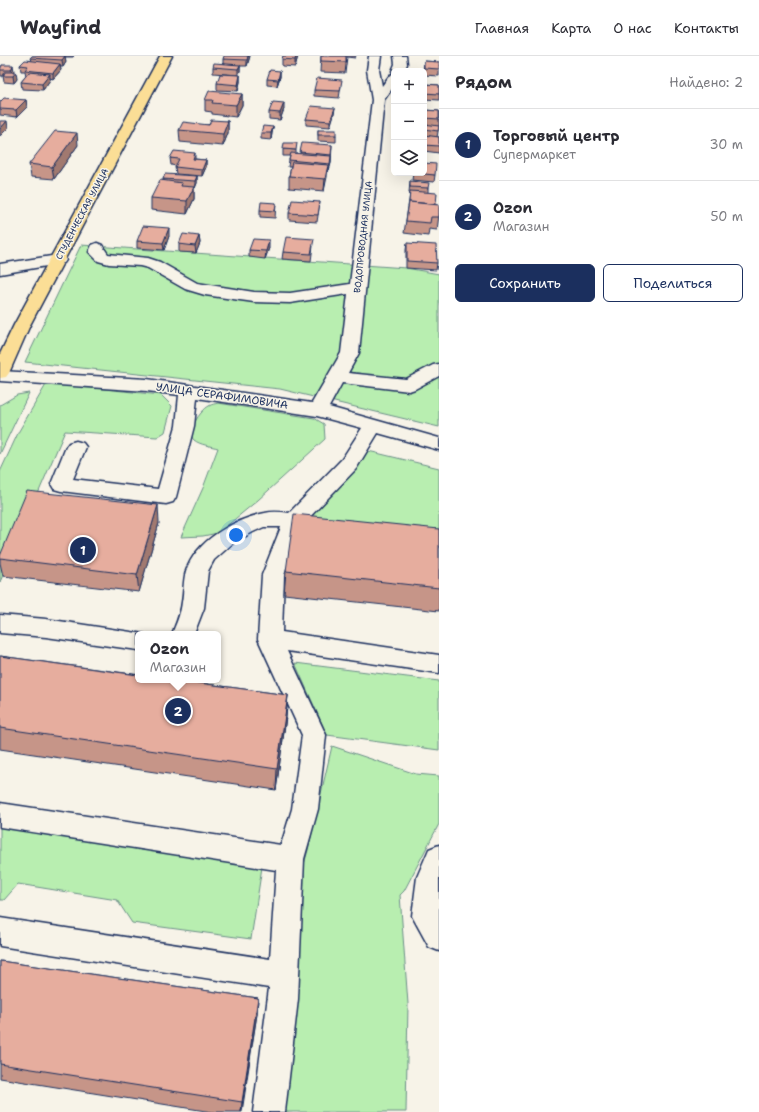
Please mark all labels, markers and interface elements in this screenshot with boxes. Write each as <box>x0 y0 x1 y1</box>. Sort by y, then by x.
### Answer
text: Wayfind <box>20 15 101 40</box>
text: Главная <box>475 19 529 37</box>
text: Карта <box>551 19 591 37</box>
text: О нас <box>613 19 652 37</box>
text: Контакты <box>674 19 739 37</box>
map controls <box>391 68 427 176</box>
button: + <box>391 68 427 104</box>
text: Рядом <box>455 71 512 93</box>
text: Найдено: 2 <box>669 74 743 91</box>
button: − <box>391 104 427 140</box>
text: Торговый центр <box>493 126 620 146</box>
text: 1 <box>465 136 471 153</box>
text: 30 m <box>709 136 743 153</box>
button: layers <box>391 140 427 176</box>
text: Супермаркет <box>493 146 576 163</box>
street label: СТУДЕНЧЕСКАЯ УЛИЦА <box>53 166 111 262</box>
street label: ВОДОПРОВОДНАЯ УЛИЦА <box>351 180 375 294</box>
text: Ozon <box>493 198 533 218</box>
text: 2 <box>463 208 473 225</box>
text: 50 m <box>710 208 743 225</box>
text: Магазин <box>493 218 549 235</box>
button: Сохранить <box>455 264 595 302</box>
button: Поделиться <box>603 264 743 302</box>
street label: УЛИЦА СЕРАФИМОВИЧА <box>155 379 289 413</box>
your location <box>226 525 246 545</box>
pin: 1 <box>70 535 96 565</box>
popup <box>135 631 221 683</box>
text: Ozon <box>150 639 189 659</box>
text: Магазин <box>150 659 206 676</box>
pin: 2 <box>165 696 191 726</box>

